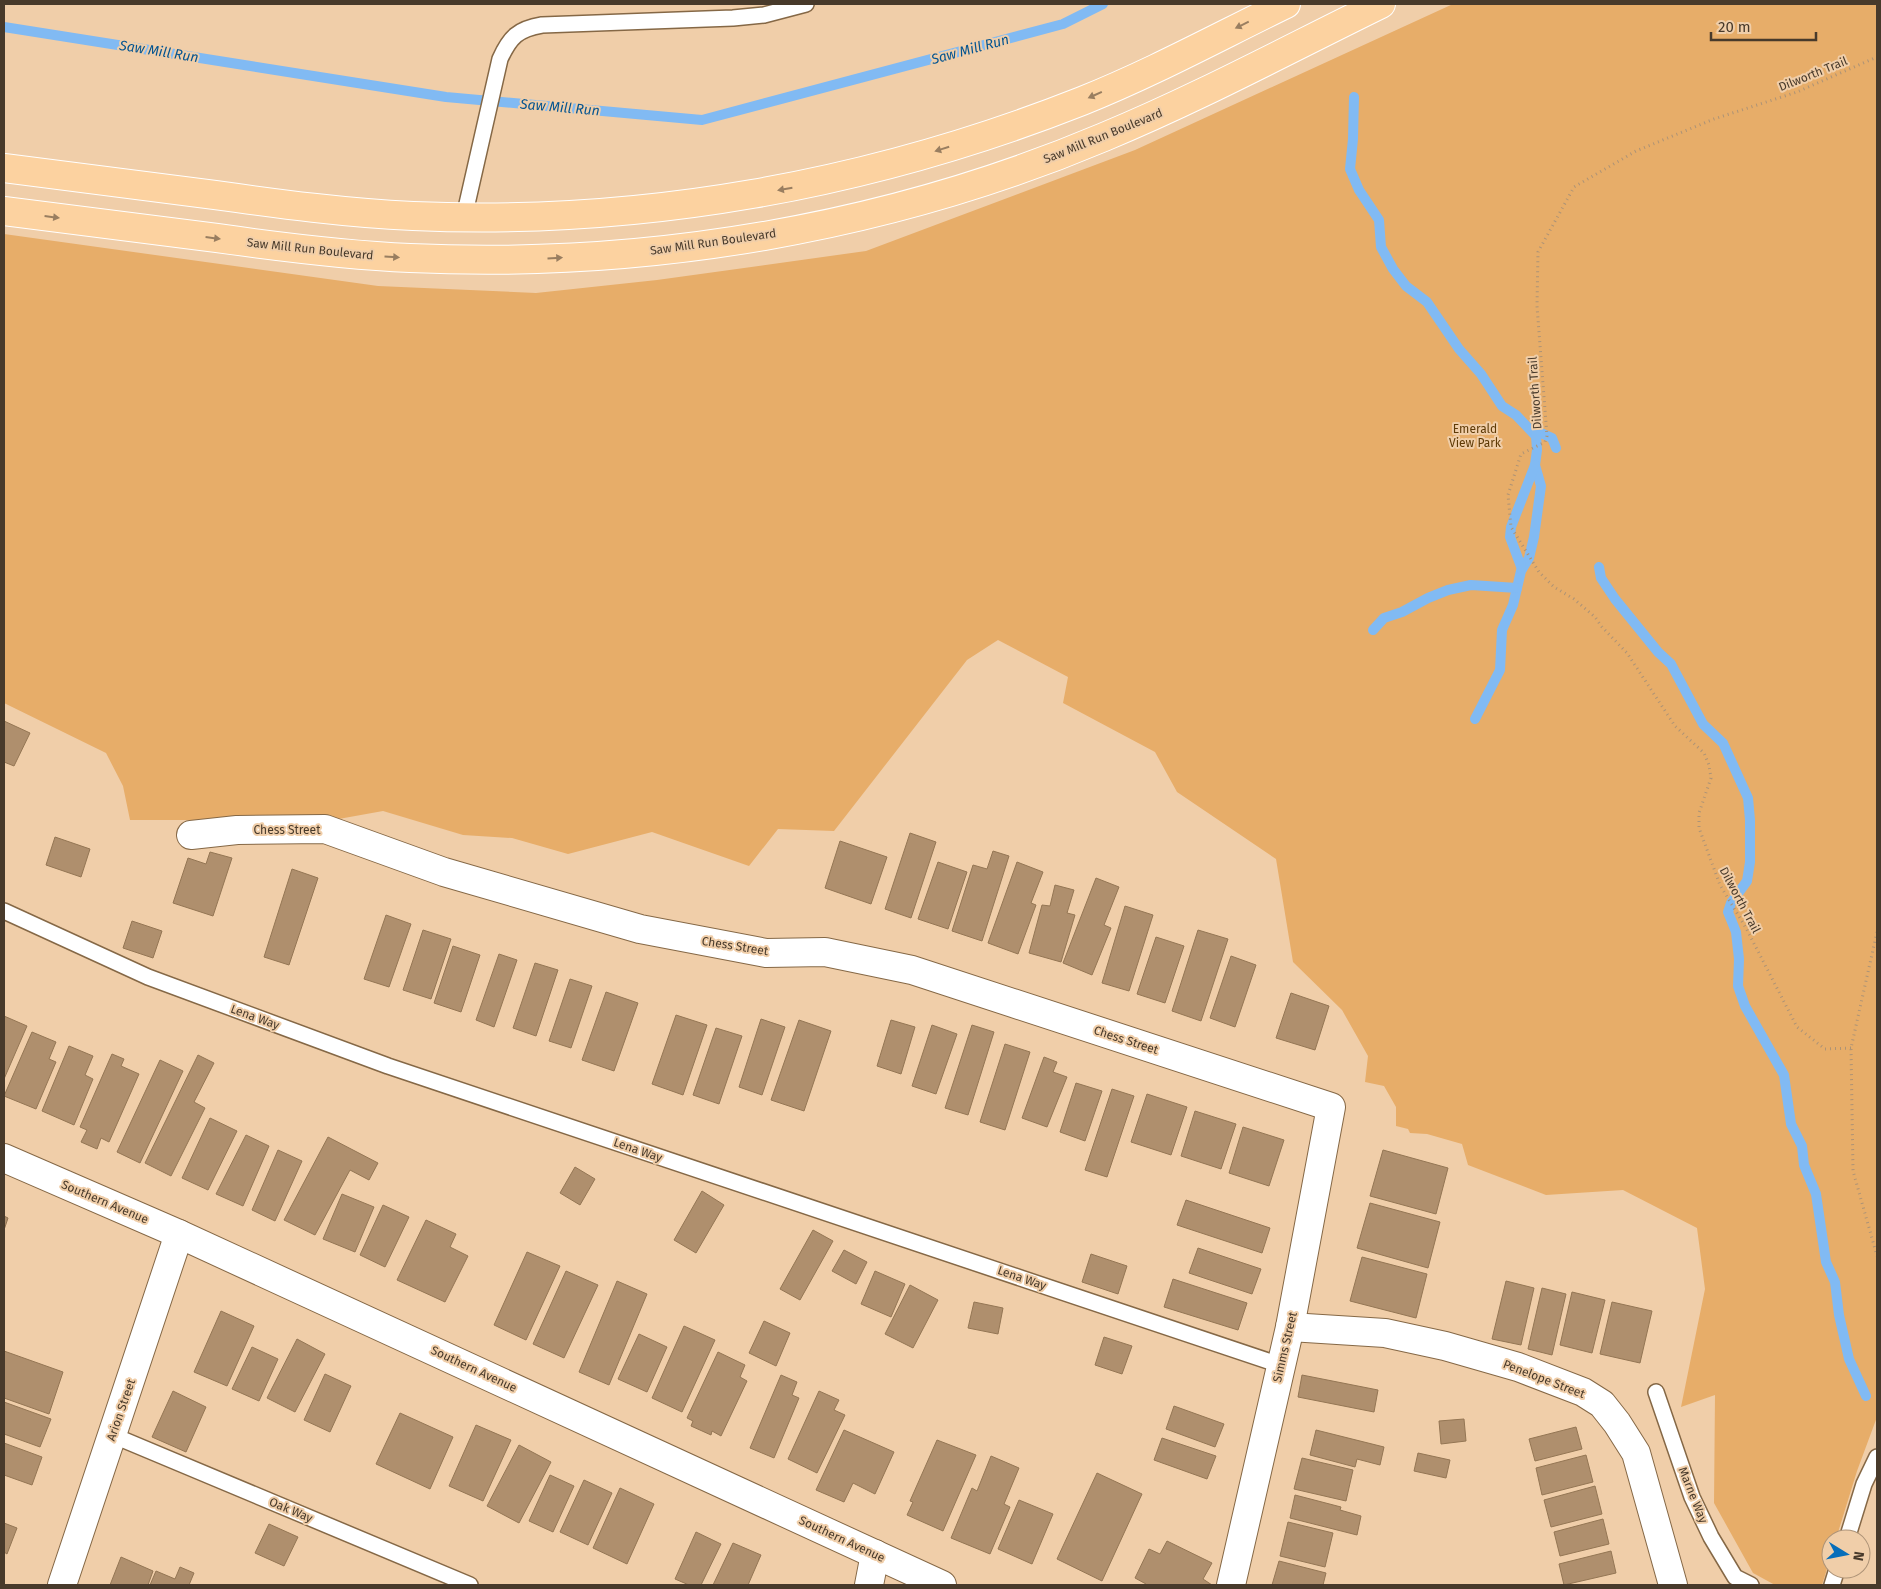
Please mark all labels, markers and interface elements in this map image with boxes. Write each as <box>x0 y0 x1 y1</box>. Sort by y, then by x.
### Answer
scale bar <box>1711 10 1816 42</box>
text: 20 m <box>1718 18 1751 36</box>
one-way arrow <box>1235 21 1249 29</box>
water label: Saw Mill Run <box>928 31 1011 68</box>
water label: Saw Mill Run <box>117 37 200 66</box>
street label: Dilworth Trail <box>1777 54 1850 94</box>
one-way arrow <box>1088 91 1102 99</box>
water label: Saw Mill Run <box>518 95 601 119</box>
street label: Saw Mill Run Boulevard <box>1041 106 1165 166</box>
one-way arrow <box>935 146 950 154</box>
one-way arrow <box>776 185 792 193</box>
one-way arrow <box>44 213 60 221</box>
street label: Saw Mill Run Boulevard <box>649 226 777 258</box>
one-way arrow <box>206 234 222 242</box>
street label: Saw Mill Run Boulevard <box>246 235 374 263</box>
one-way arrow <box>384 253 400 261</box>
one-way arrow <box>547 253 563 261</box>
street label: Dilworth Trail <box>1525 356 1545 430</box>
park label: Emerald View Park <box>1449 422 1502 450</box>
street label: Chess Street <box>254 823 321 837</box>
street label: Dilworth Trail <box>1717 865 1764 936</box>
street label: Chess Street <box>701 934 770 958</box>
street label: Lena Way <box>229 1002 281 1032</box>
street label: Chess Street <box>1092 1023 1161 1057</box>
street label: Lena Way <box>612 1135 664 1165</box>
street label: Southern Avenue <box>59 1177 151 1227</box>
street label: Lena Way <box>996 1263 1048 1293</box>
street label: Simms Street <box>1270 1310 1300 1384</box>
street label: Southern Avenue <box>429 1343 519 1395</box>
street label: Penelope Street <box>1501 1357 1588 1401</box>
street label: Arion Street <box>104 1377 138 1443</box>
street label: Marne Way <box>1675 1465 1711 1525</box>
street label: Oak Way <box>267 1495 315 1525</box>
street label: Southern Avenue <box>797 1513 887 1565</box>
north arrow <box>1821 1529 1871 1579</box>
text: N <box>1849 1550 1867 1562</box>

